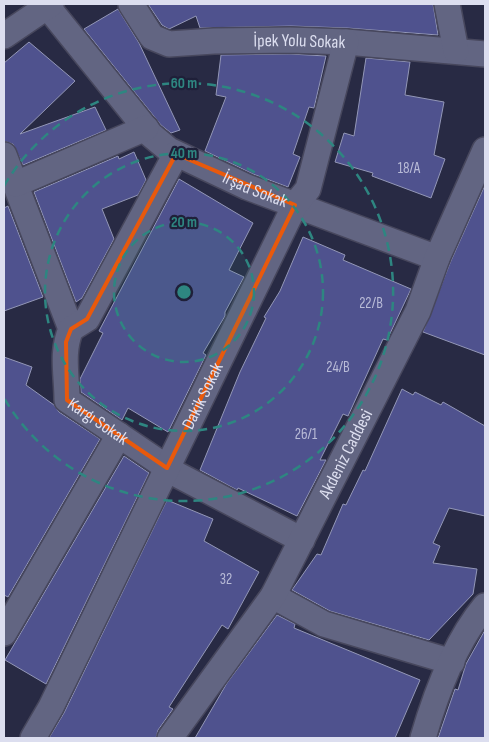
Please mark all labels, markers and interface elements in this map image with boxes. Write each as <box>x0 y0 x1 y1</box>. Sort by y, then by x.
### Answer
street label: İpek Yolu Sokak <box>253 29 346 52</box>
text: 60 m <box>171 74 197 93</box>
text: 40 m <box>171 144 197 163</box>
house number: 18/A <box>398 159 421 178</box>
street label: İrşad Sokak <box>219 167 291 212</box>
text: 20 m <box>171 213 197 232</box>
centre of rings <box>175 283 193 301</box>
house number: 22/B <box>359 294 383 313</box>
house number: 24/B <box>326 358 350 377</box>
street label: Dakik Sokak <box>177 359 227 432</box>
street label: Kargı Sokak <box>64 393 133 449</box>
street label: Akdeniz Caddesi <box>314 406 377 503</box>
house number: 26/1 <box>295 425 318 444</box>
house number: 32 <box>220 570 232 589</box>

